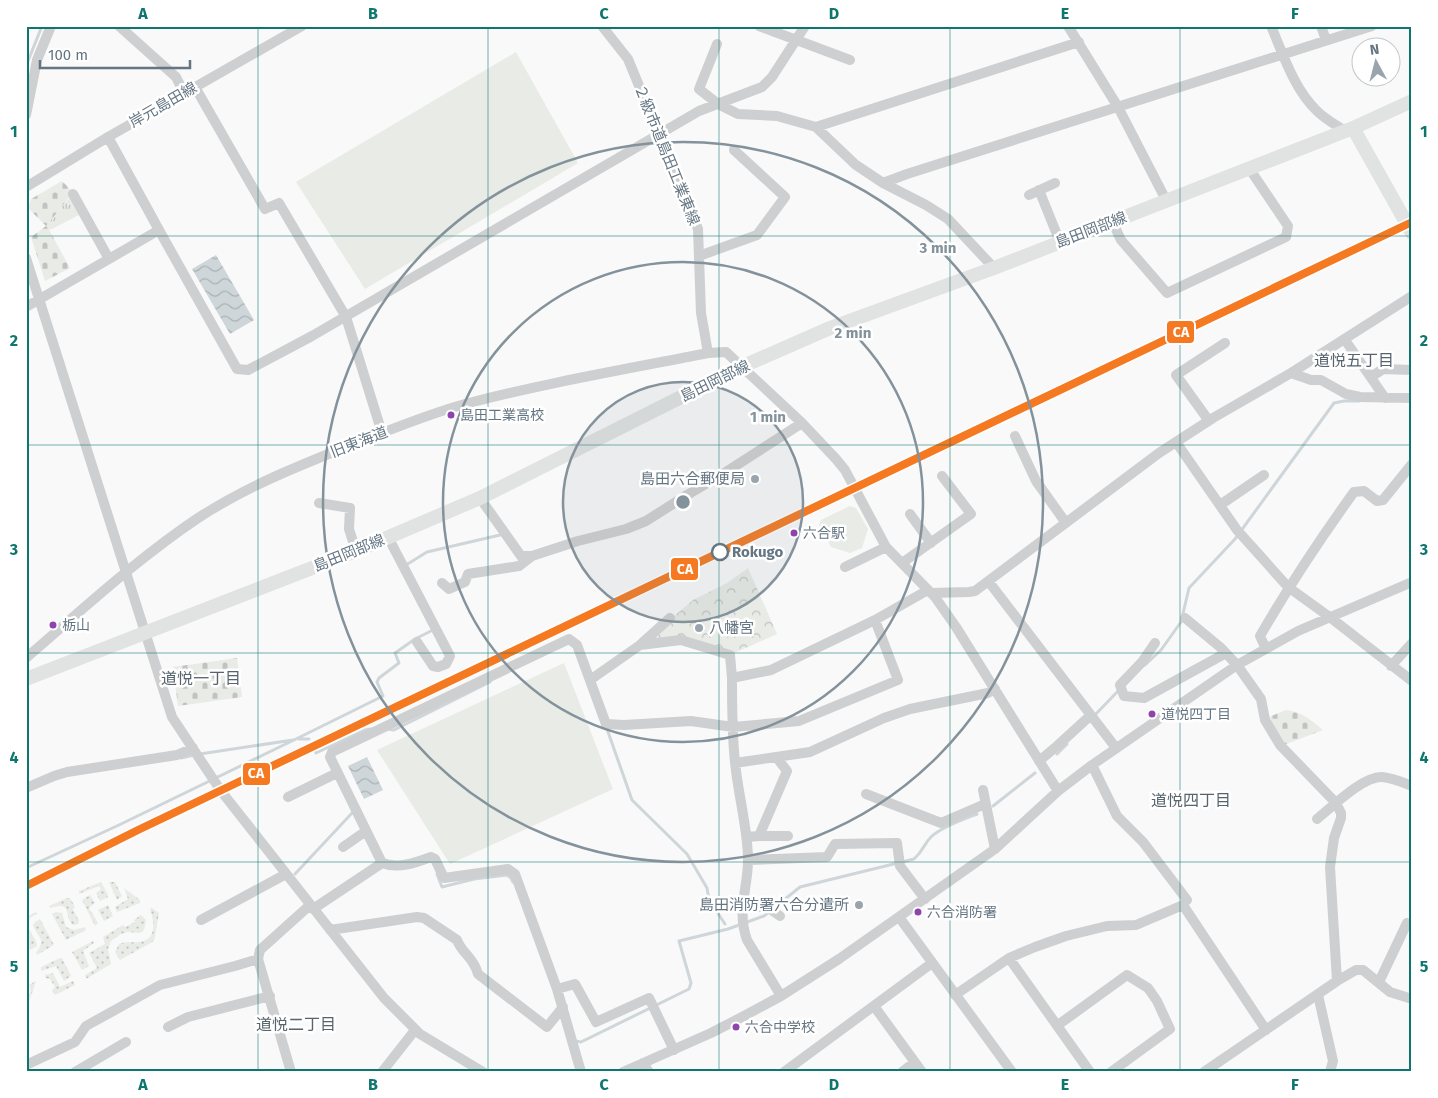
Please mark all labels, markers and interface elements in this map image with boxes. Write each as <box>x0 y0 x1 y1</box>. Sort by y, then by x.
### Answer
text: A <box>137 4 148 23</box>
text: B <box>368 4 378 23</box>
text: C <box>599 4 609 23</box>
text: D <box>829 4 839 23</box>
text: E <box>1061 4 1069 23</box>
text: F <box>1291 4 1299 23</box>
scale bar <box>40 38 190 70</box>
north arrow <box>1350 38 1400 88</box>
text: N <box>1369 41 1380 59</box>
text: 100 m <box>48 46 88 64</box>
street label: 岸元島田線 <box>126 78 200 132</box>
street label: ２級市道島田工業東線 <box>631 82 703 228</box>
text: 1 <box>10 122 18 141</box>
text: 1 <box>1420 122 1428 141</box>
street label: 島田岡部線 <box>1053 208 1129 252</box>
text: 3 min <box>919 239 956 257</box>
line badge: CA <box>1166 320 1195 344</box>
text: 2 min <box>835 324 871 342</box>
text: CA <box>1173 324 1190 341</box>
text: 2 <box>10 331 18 350</box>
text: 2 <box>1420 331 1428 350</box>
district label: 道悦五丁目 <box>1314 351 1394 370</box>
street label: 島田岡部線 <box>677 356 753 406</box>
place label: 島田工業高校 <box>460 407 544 424</box>
text: 1 min <box>750 408 786 426</box>
marker: 島田工業高校 <box>446 410 456 420</box>
street label: 旧東海道 <box>328 423 390 461</box>
place label: 島田六合郵便局 <box>640 470 745 488</box>
marker: 島田六合郵便局 <box>749 473 761 485</box>
centre of rings <box>674 493 692 511</box>
place label: 六合駅 <box>803 525 845 542</box>
marker: 六合駅 <box>789 528 799 538</box>
street label: 島田岡部線 <box>311 531 387 575</box>
text: 3 <box>9 540 18 559</box>
text: 3 <box>1419 540 1428 559</box>
marker: Rokugo <box>711 543 729 561</box>
place label: Rokugo <box>732 543 783 561</box>
line badge: CA <box>670 557 699 581</box>
text: CA <box>677 561 694 578</box>
place label: 栃山 <box>62 617 90 634</box>
place label: 八幡宮 <box>709 619 754 637</box>
marker: 栃山 <box>48 620 58 630</box>
marker: 八幡宮 <box>693 622 705 634</box>
district label: 道悦一丁目 <box>161 669 241 688</box>
place label: 道悦四丁目 <box>1161 706 1231 723</box>
marker: 道悦四丁目 <box>1147 709 1157 719</box>
text: 4 <box>9 748 19 767</box>
text: 4 <box>1419 748 1429 767</box>
line badge: CA <box>242 762 271 786</box>
text: CA <box>248 765 265 782</box>
district label: 道悦四丁目 <box>1151 791 1231 810</box>
place label: 島田消防署六合分遣所 <box>699 896 849 914</box>
marker: 島田消防署六合分遣所 <box>853 899 865 911</box>
place label: 六合消防署 <box>927 904 997 921</box>
marker: 六合消防署 <box>913 907 923 917</box>
text: 5 <box>10 957 19 976</box>
text: 5 <box>1420 957 1429 976</box>
district label: 道悦二丁目 <box>256 1015 336 1034</box>
place label: 六合中学校 <box>745 1019 815 1036</box>
marker: 六合中学校 <box>731 1022 741 1032</box>
text: A <box>137 1075 148 1094</box>
text: B <box>368 1075 378 1094</box>
text: C <box>599 1075 609 1094</box>
text: D <box>829 1075 839 1094</box>
text: E <box>1061 1075 1069 1094</box>
text: F <box>1291 1075 1299 1094</box>

